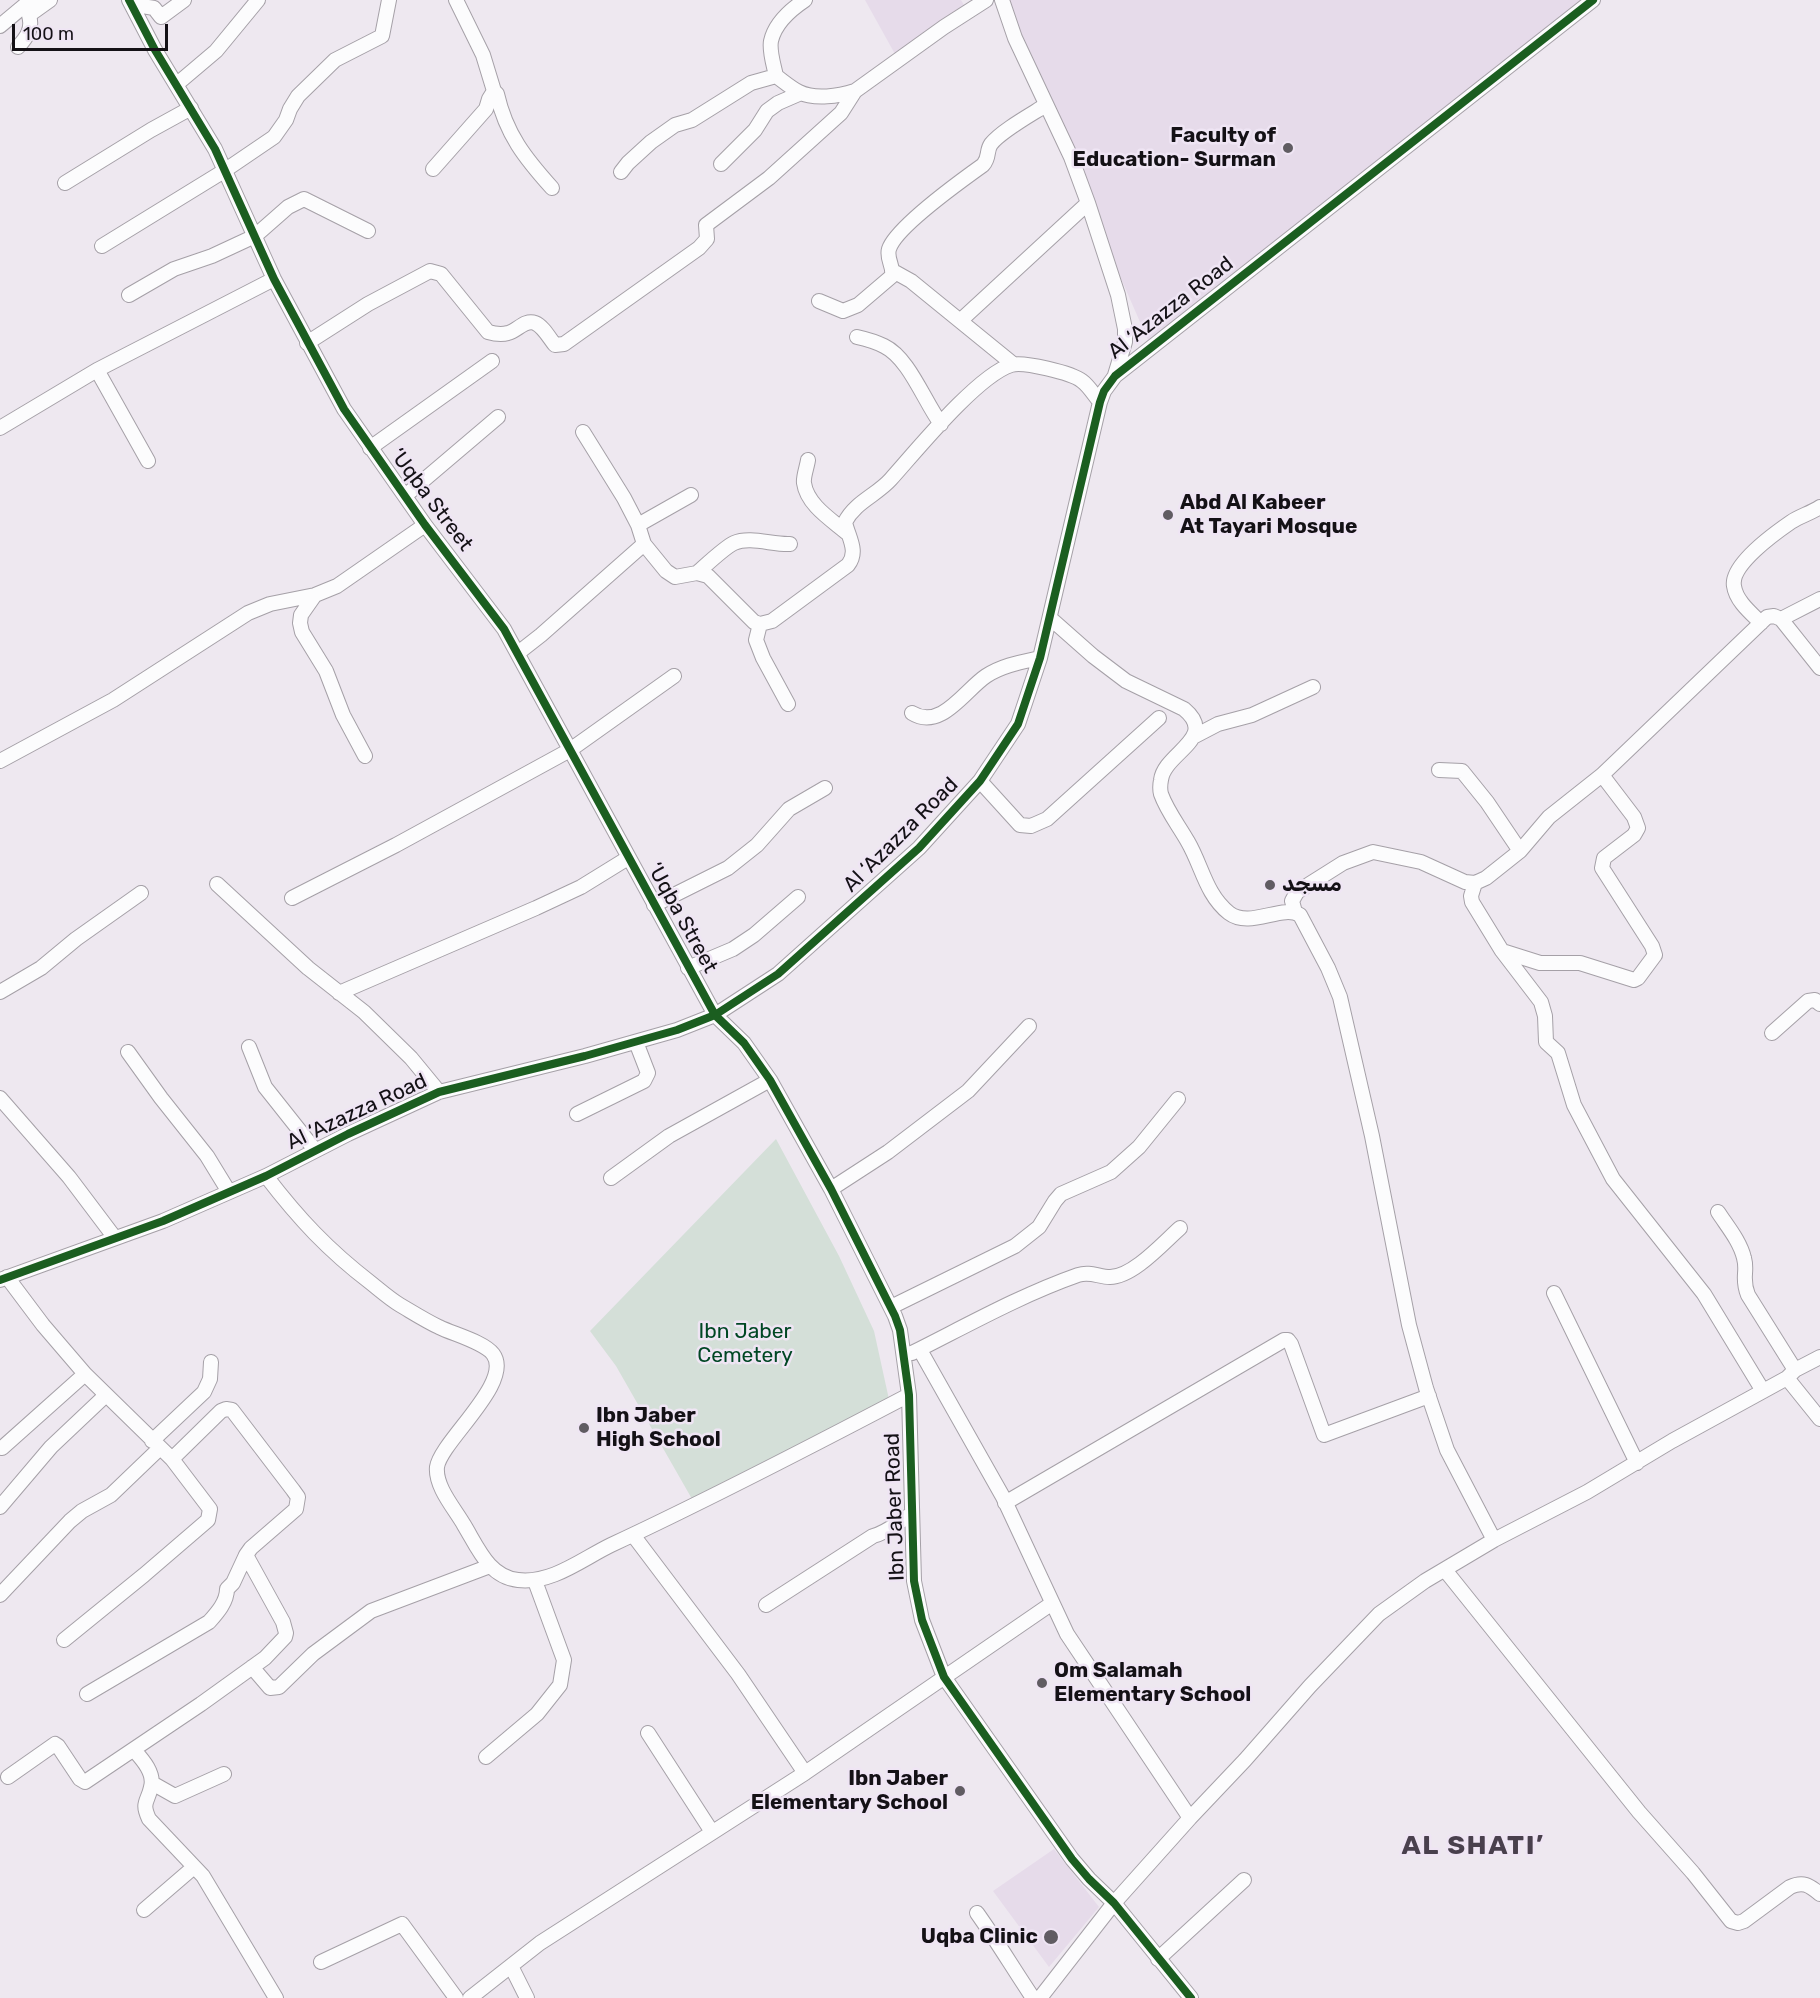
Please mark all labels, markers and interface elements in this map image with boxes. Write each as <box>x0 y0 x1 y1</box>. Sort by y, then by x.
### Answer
scale bar <box>15 12 171 50</box>
text: 100 m <box>23 23 74 45</box>
place label: Faculty of Education- Surman <box>1073 123 1276 173</box>
marker: Faculty of Education- Surman <box>1281 141 1295 155</box>
street label: Al ‘Azazza Road <box>1103 251 1239 365</box>
street label: ‘Uqba Street <box>384 444 478 556</box>
place label: Abd Al Kabeer At Tayari Mosque <box>1180 490 1358 540</box>
marker: Abd Al Kabeer At Tayari Mosque <box>1161 508 1175 522</box>
street label: Al ‘Azazza Road <box>838 772 964 898</box>
street label: ‘Uqba Street <box>641 858 723 978</box>
place label: مسجد <box>1282 872 1342 898</box>
marker: مسجد <box>1263 878 1277 892</box>
street label: Al ‘Azazza Road <box>283 1068 431 1156</box>
park label: Ibn Jaber Cemetery <box>697 1319 793 1369</box>
place label: Ibn Jaber High School <box>596 1403 721 1453</box>
marker: Ibn Jaber High School <box>577 1421 591 1435</box>
street label: Ibn Jaber Road <box>880 1433 910 1581</box>
place label: Om Salamah Elementary School <box>1054 1658 1251 1708</box>
marker: Om Salamah Elementary School <box>1035 1676 1049 1690</box>
place label: Ibn Jaber Elementary School <box>751 1766 948 1816</box>
marker: Ibn Jaber Elementary School <box>953 1784 967 1798</box>
district label: AL SHATI’ <box>1401 1830 1545 1862</box>
place label: Uqba Clinic <box>921 1924 1038 1950</box>
marker: Uqba Clinic <box>1042 1928 1060 1946</box>

